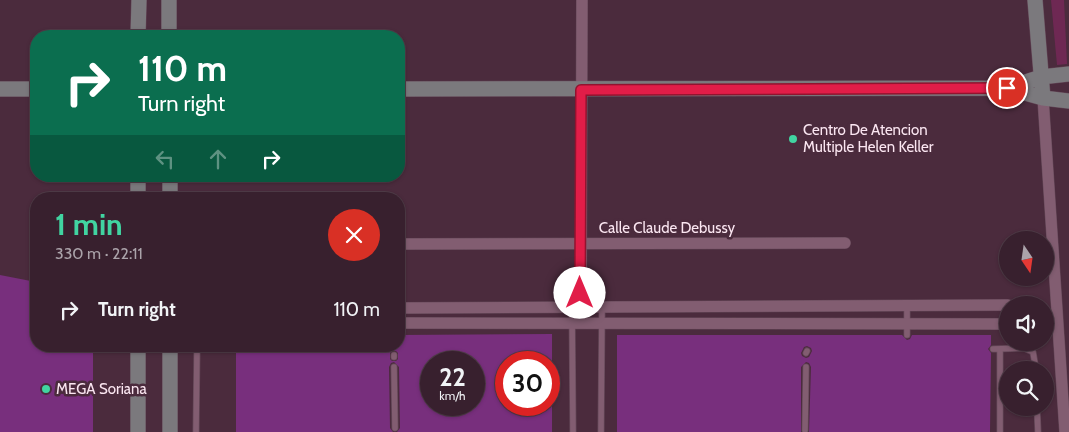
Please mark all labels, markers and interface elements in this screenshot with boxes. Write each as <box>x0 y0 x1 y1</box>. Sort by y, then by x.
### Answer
text: 110 m <box>138 47 227 90</box>
icon: right <box>55 50 120 115</box>
pin <box>986 67 1028 109</box>
icon: arrive <box>993 74 1021 102</box>
text: Turn right <box>138 90 225 117</box>
place label: Centro De Atencion Multiple Helen Keller <box>803 121 934 156</box>
marker: Centro De Atencion Multiple Helen Keller <box>787 133 799 145</box>
icon: left <box>151 145 179 173</box>
icon: ahead <box>204 145 232 173</box>
icon: right <box>257 145 285 173</box>
text: 1 min <box>55 206 123 243</box>
button: close <box>328 209 380 261</box>
street label: Calle Claude Debussy <box>599 219 736 237</box>
north arrow <box>999 231 1054 286</box>
map controls <box>999 231 1054 416</box>
text: 330 m · 22:11 <box>55 244 143 263</box>
position arrow <box>553 266 605 318</box>
icon: right <box>55 296 83 324</box>
button: sound <box>999 296 1054 351</box>
text: Turn right <box>98 298 176 321</box>
text: 110 m <box>333 298 380 321</box>
speed limit sign: 30 <box>495 351 560 416</box>
button: search <box>999 361 1054 416</box>
text: 22 <box>439 362 466 392</box>
place label: MEGA Soriana <box>56 380 147 398</box>
marker: MEGA Soriana <box>40 383 52 395</box>
text: km/h <box>439 388 466 403</box>

